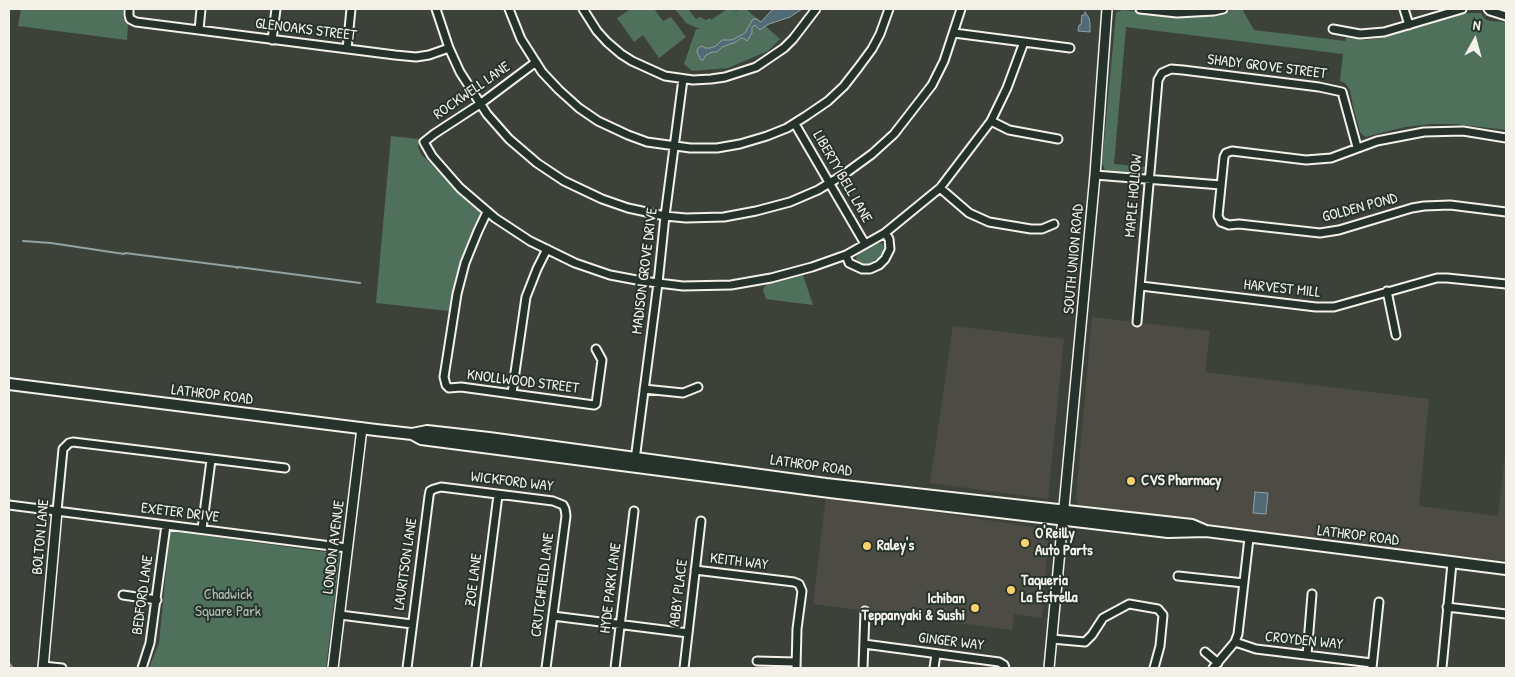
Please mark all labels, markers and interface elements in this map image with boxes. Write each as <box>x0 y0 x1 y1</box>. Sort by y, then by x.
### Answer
street label: GLENOAKS STREET <box>254 15 358 45</box>
north arrow <box>1450 15 1500 65</box>
text: N <box>1472 15 1482 34</box>
street label: SHADY GROVE STREET <box>1206 51 1328 83</box>
street label: ROCKWELL LANE <box>430 58 514 124</box>
street label: LIBERTY BELL LANE <box>808 128 876 226</box>
street label: MAPLE HOLLOW <box>1121 154 1147 238</box>
street label: GOLDEN POND <box>1320 189 1400 227</box>
street label: SOUTH UNION ROAD <box>1060 203 1088 315</box>
street label: MADISON GROVE DRIVE <box>628 207 662 335</box>
street label: HARVEST MILL <box>1243 276 1321 302</box>
street label: KNOLLWOOD STREET <box>466 366 580 398</box>
street label: LATHROP ROAD <box>170 381 254 409</box>
street label: LATHROP ROAD <box>769 451 853 481</box>
street label: WICKFORD WAY <box>470 468 554 496</box>
place label: CVS Pharmacy <box>1141 472 1221 490</box>
marker: CVS Pharmacy <box>1125 475 1137 487</box>
street label: BOLTON LANE <box>29 498 53 576</box>
street label: EXETER DRIVE <box>140 499 220 527</box>
street label: LONDON AVENUE <box>319 499 349 595</box>
street label: LAURITSON LANE <box>391 517 421 611</box>
street label: LATHROP ROAD <box>1316 522 1400 550</box>
place label: O'Reilly Auto Parts <box>1035 525 1093 560</box>
street label: CRUTCHFIELD LANE <box>528 532 558 638</box>
place label: Raley's <box>877 537 914 555</box>
marker: O'Reilly Auto Parts <box>1019 537 1031 549</box>
marker: Raley's <box>861 540 873 552</box>
street label: HYDE PARK LANE <box>597 542 625 634</box>
street label: KEITH WAY <box>709 549 769 575</box>
street label: ZOE LANE <box>462 552 486 608</box>
street label: BEDFORD LANE <box>129 554 157 636</box>
street label: ABBY PLACE <box>666 558 692 628</box>
place label: Taqueria La Estrella <box>1021 572 1078 607</box>
marker: Taqueria La Estrella <box>1005 584 1017 596</box>
park label: Chadwick Square Park <box>195 586 261 621</box>
place label: Ichiban Teppanyaki & Sushi <box>862 590 965 625</box>
marker: Ichiban Teppanyaki & Sushi <box>969 602 981 614</box>
street label: CROYDEN WAY <box>1264 628 1344 654</box>
street label: GINGER WAY <box>917 629 985 655</box>

